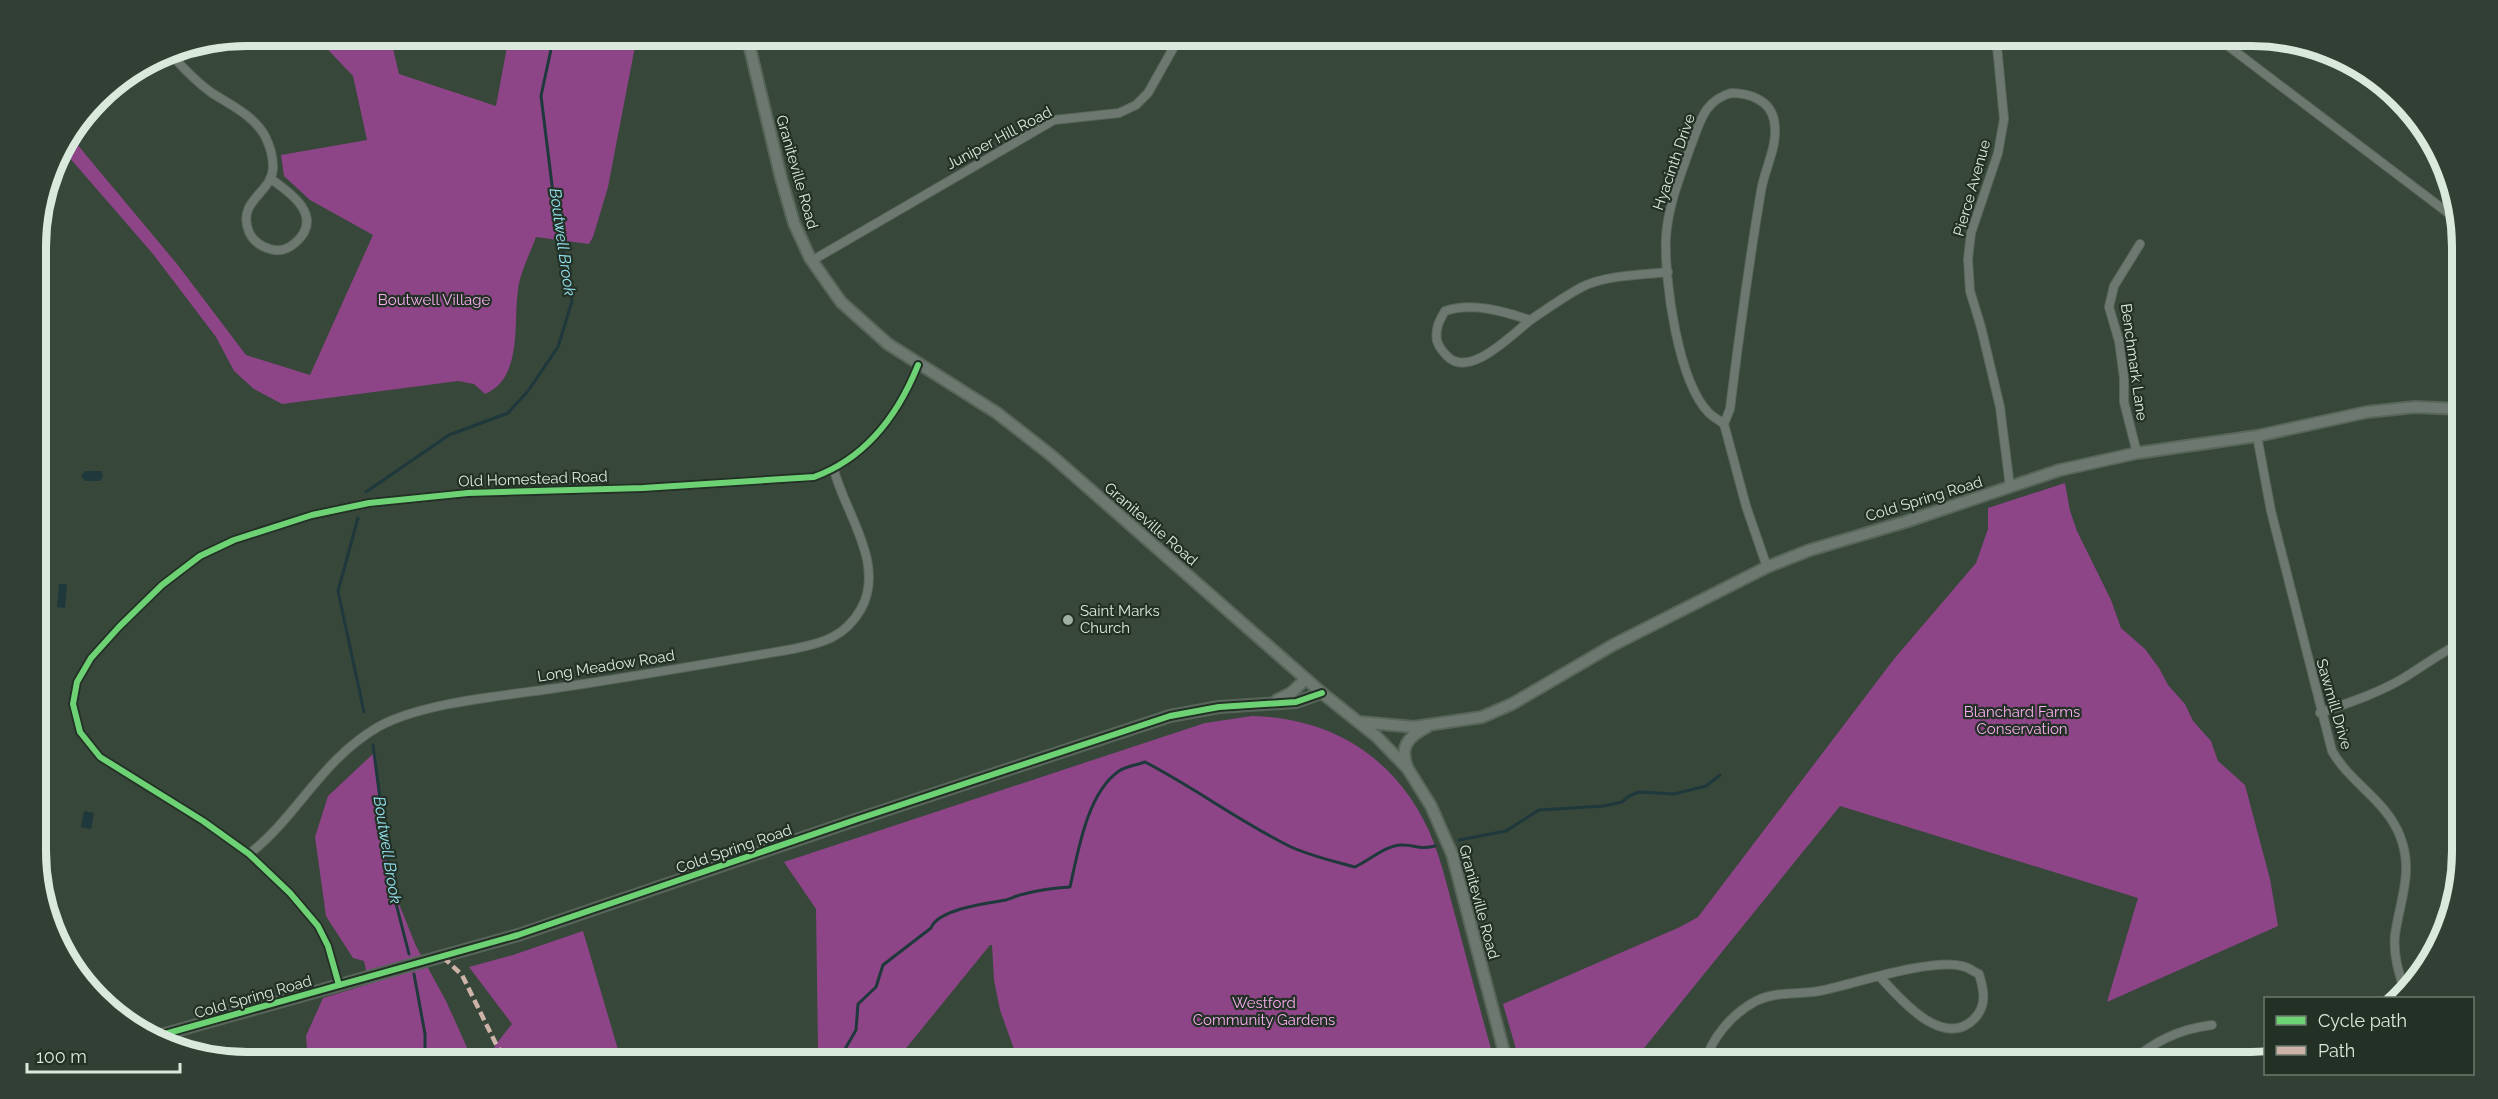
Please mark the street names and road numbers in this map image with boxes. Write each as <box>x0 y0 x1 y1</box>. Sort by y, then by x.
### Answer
street label: Juniper Hill Road <box>943 103 1055 173</box>
street label: Hyacinth Drive <box>1649 111 1699 213</box>
street label: Graniteville Road <box>772 113 822 231</box>
street label: Pierce Avenue <box>1950 138 1994 238</box>
street label: Benchmark Lane <box>2117 302 2151 422</box>
street label: Old Homestead Road <box>458 467 608 491</box>
street label: Cold Spring Road <box>1863 473 1985 525</box>
street label: Graniteville Road <box>1101 479 1201 569</box>
street label: Long Meadow Road <box>536 646 676 686</box>
street label: Sawmill Drive <box>2312 657 2356 752</box>
street label: Cold Spring Road <box>674 821 794 877</box>
street label: Graniteville Road <box>1455 843 1503 961</box>
street label: Cold Spring Road <box>192 972 314 1022</box>

